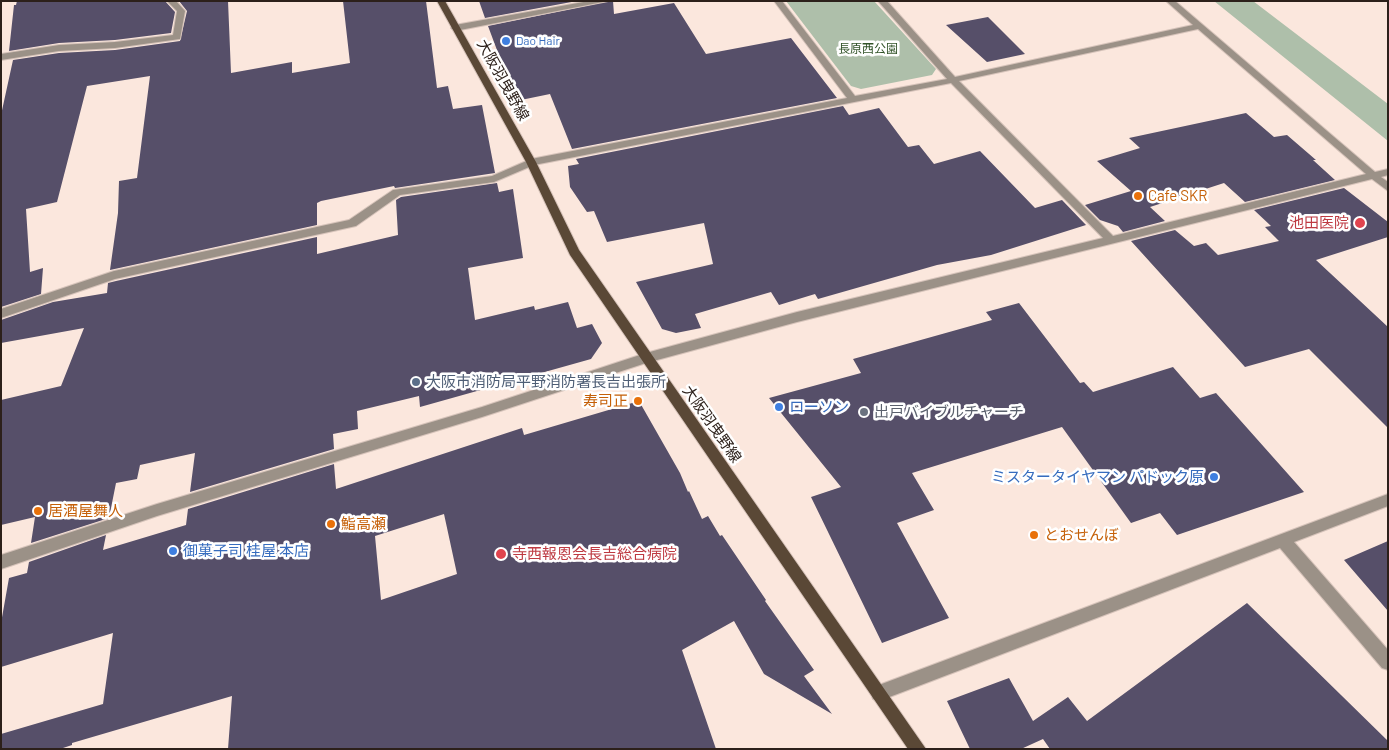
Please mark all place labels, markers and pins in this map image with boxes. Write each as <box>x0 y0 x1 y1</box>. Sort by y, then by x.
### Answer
place label: Dao Hair <box>516 34 560 48</box>
marker: Dao Hair <box>500 35 512 47</box>
place label: Cafe SKR <box>1148 187 1207 205</box>
marker: Cafe SKR <box>1132 190 1144 202</box>
place label: 池田医院 <box>1289 214 1349 232</box>
marker: 池田医院 <box>1353 216 1367 230</box>
place label: 大阪市消防局平野消防署長吉出張所 <box>426 373 666 391</box>
marker: 大阪市消防局平野消防署長吉出張所 <box>410 376 422 388</box>
place label: 寿司正 <box>583 392 628 410</box>
marker: 寿司正 <box>632 395 644 407</box>
place label: ローソン <box>789 398 849 416</box>
marker: ローソン <box>773 401 785 413</box>
place label: 出戸バイブルチャーチ <box>874 403 1024 421</box>
marker: 出戸バイブルチャーチ <box>858 406 870 418</box>
place label: ミスタータイヤマン パドック原 <box>991 468 1204 486</box>
marker: ミスタータイヤマン パドック原 <box>1208 471 1220 483</box>
place label: 居酒屋舞人 <box>48 502 123 520</box>
marker: 居酒屋舞人 <box>32 505 44 517</box>
place label: 鮨高瀬 <box>341 515 386 533</box>
marker: 鮨高瀬 <box>325 518 337 530</box>
place label: とおせんぼ <box>1044 526 1119 544</box>
marker: とおせんぼ <box>1028 529 1040 541</box>
place label: 御菓子司 桂屋 本店 <box>183 542 309 560</box>
marker: 御菓子司 桂屋 本店 <box>167 545 179 557</box>
place label: 寺西報恩会長吉総合病院 <box>512 545 677 563</box>
marker: 寺西報恩会長吉総合病院 <box>494 547 508 561</box>

